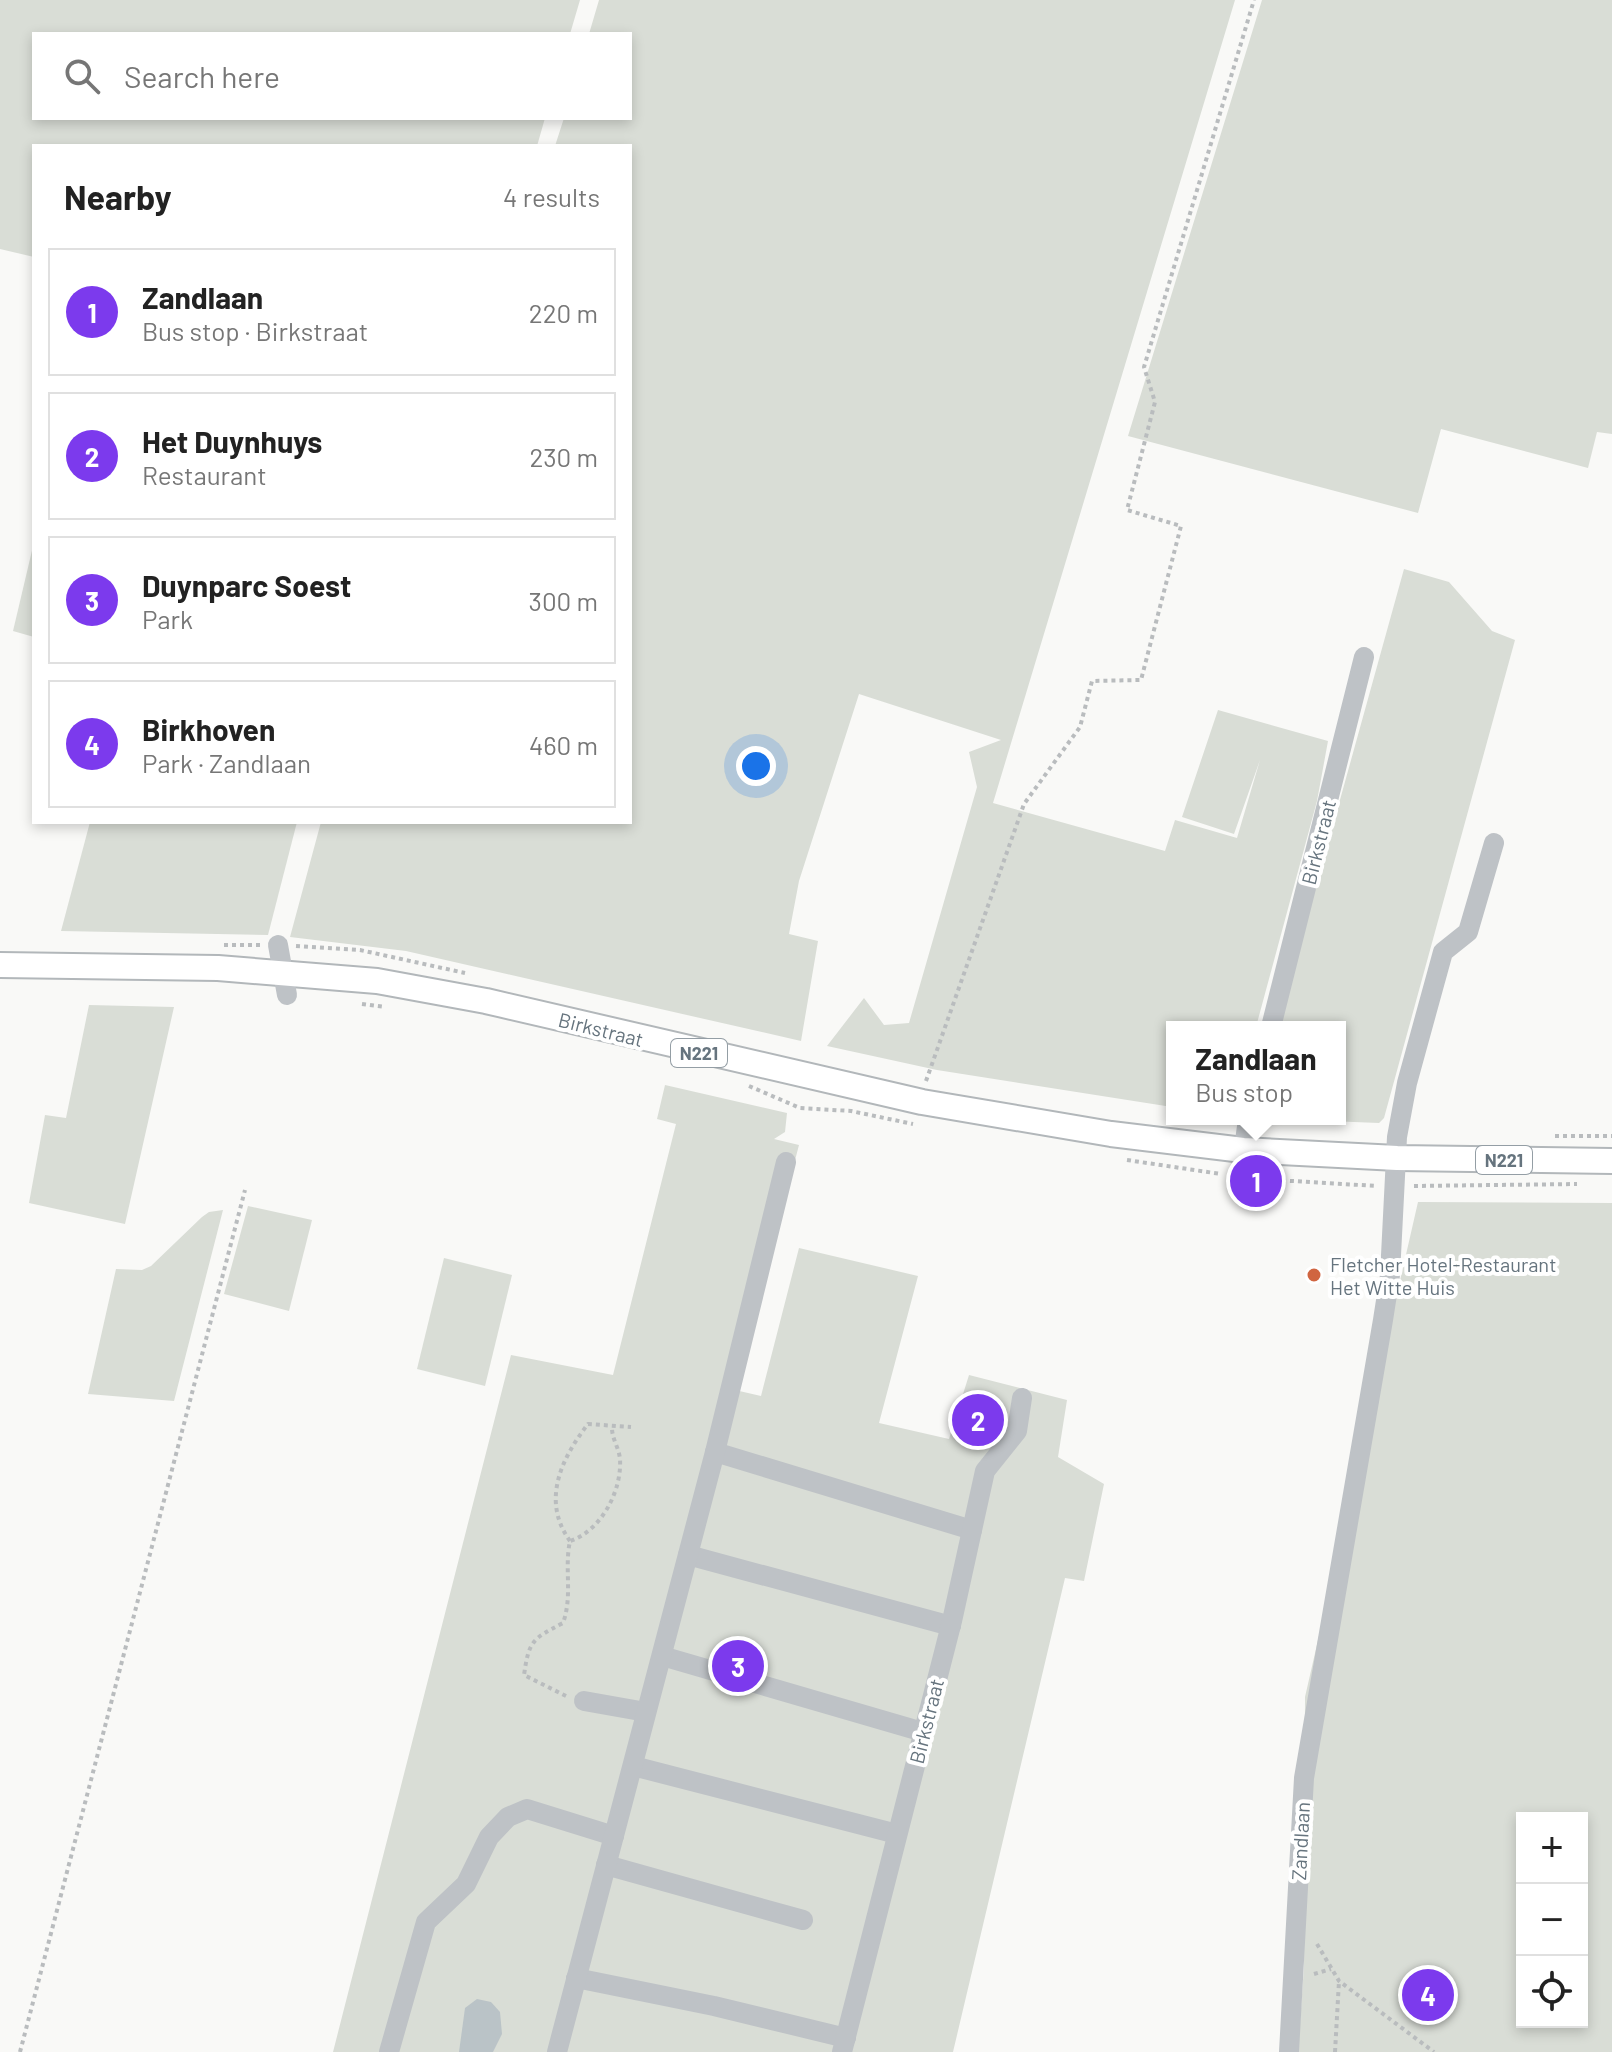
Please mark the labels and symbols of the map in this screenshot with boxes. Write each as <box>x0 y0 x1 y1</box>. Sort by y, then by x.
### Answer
your location <box>736 746 776 786</box>
street label: Birkstraat <box>1296 797 1340 887</box>
street label: Birkstraat <box>556 1007 646 1051</box>
road number: N221 <box>671 1039 727 1067</box>
road number: N221 <box>1476 1146 1532 1174</box>
pin: 1 <box>1230 1151 1282 1211</box>
place label: Fletcher Hotel-Restaurant Het Witte Huis <box>1330 1252 1556 1299</box>
marker: Fletcher Hotel-Restaurant Het Witte Huis <box>1305 1266 1323 1284</box>
pin: 2 <box>952 1390 1004 1450</box>
pin: 3 <box>712 1636 764 1696</box>
street label: Birkstraat <box>904 1676 948 1766</box>
street label: Zandlaan <box>1286 1801 1314 1881</box>
pin: 4 <box>1402 1965 1454 2025</box>

